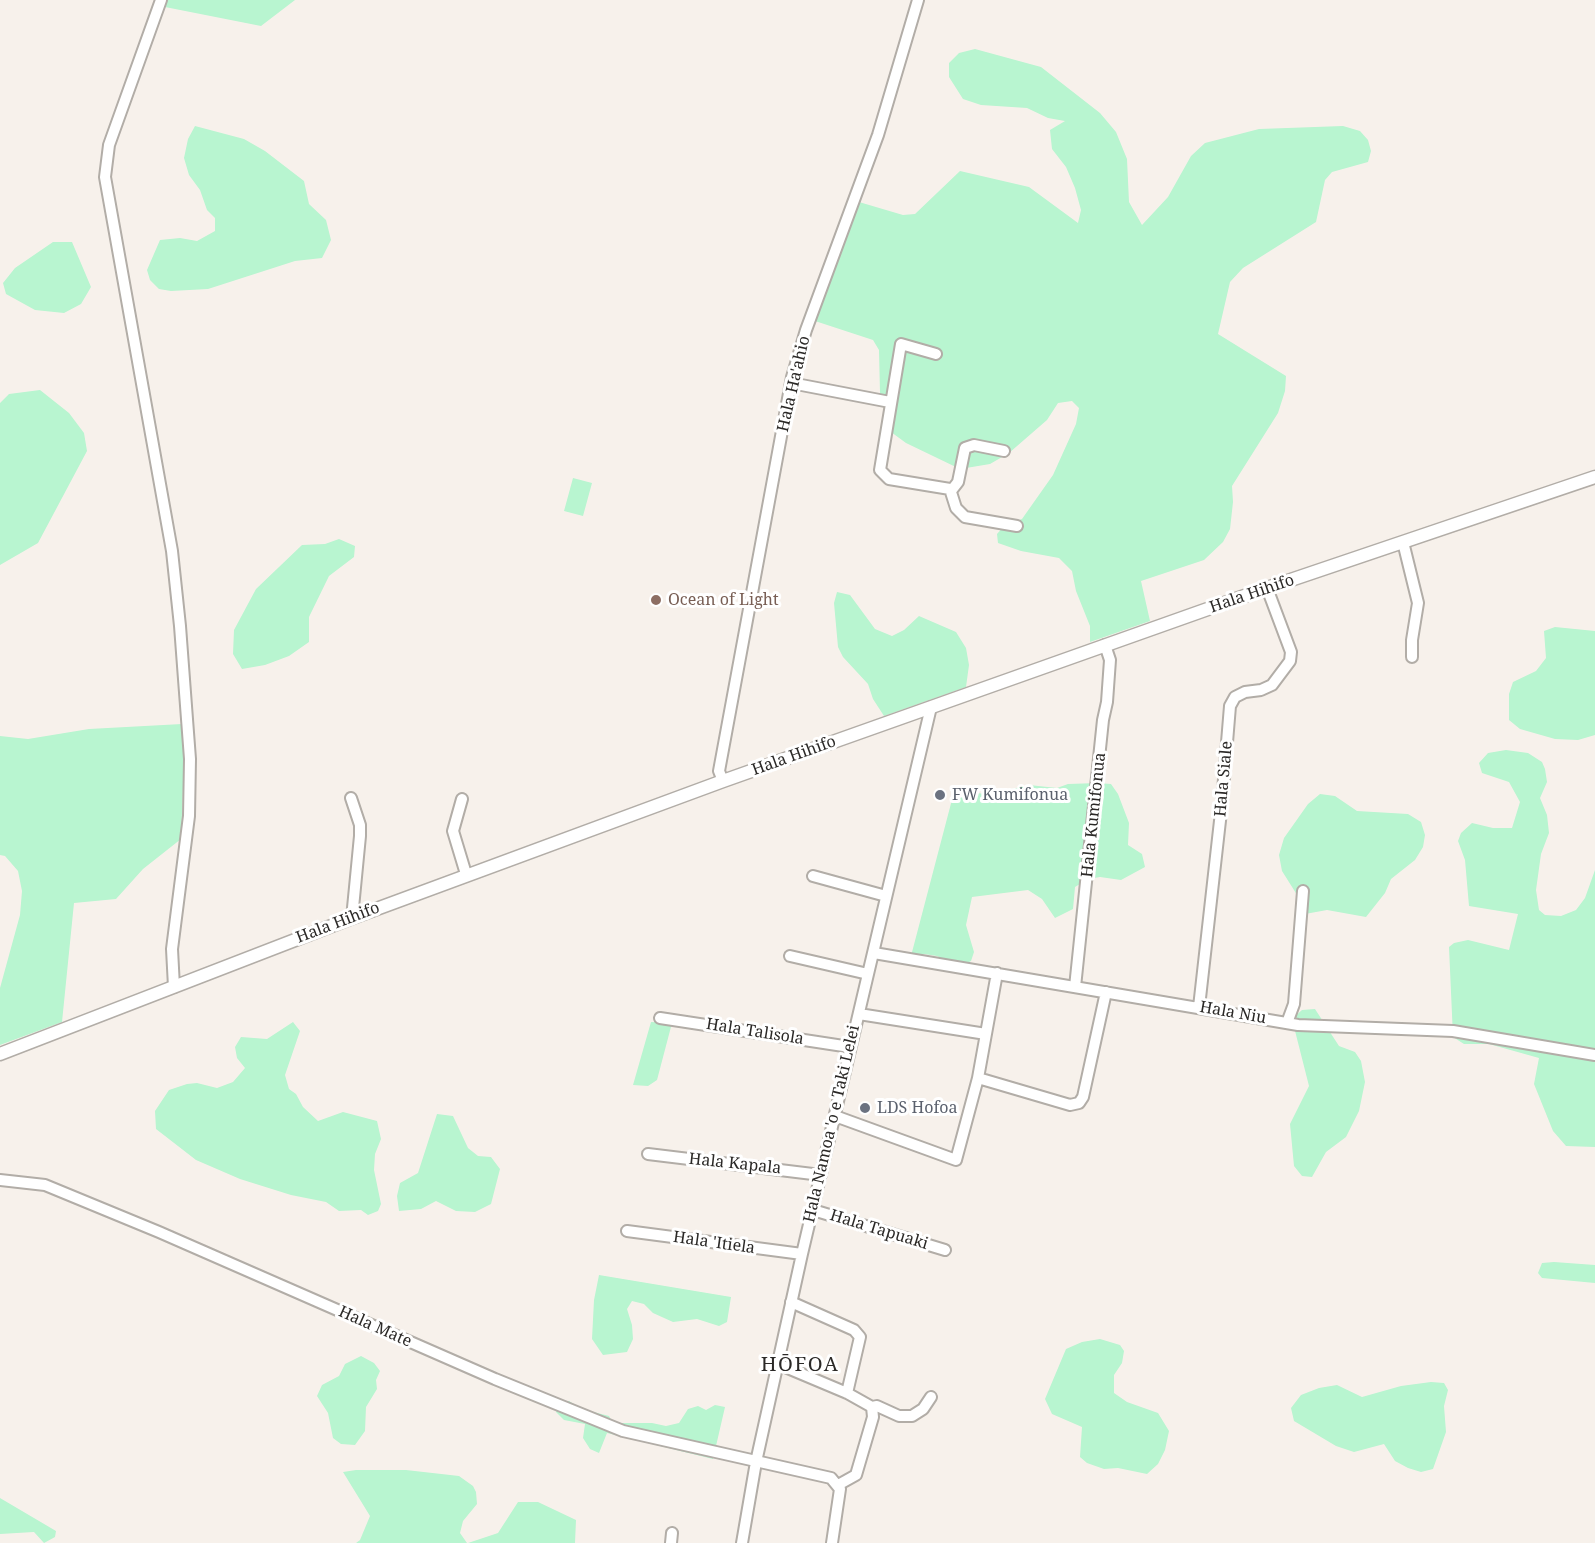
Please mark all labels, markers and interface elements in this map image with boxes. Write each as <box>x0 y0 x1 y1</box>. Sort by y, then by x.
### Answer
street label: Hala Ha'ahio <box>774 334 814 434</box>
street label: Hala Hihifo <box>1207 571 1297 617</box>
place label: Ocean of Light <box>668 590 779 610</box>
marker: Ocean of Light <box>649 593 663 607</box>
street label: Hala Hihifo <box>749 732 839 780</box>
street label: Hala Siale <box>1211 740 1237 818</box>
street label: Hala Kumifonua <box>1078 751 1110 879</box>
place label: FW Kumifonua <box>952 785 1068 805</box>
marker: FW Kumifonua <box>933 788 947 802</box>
street label: Hala Hihifo <box>293 898 383 948</box>
street label: Hala Niu <box>1198 998 1268 1028</box>
street label: Hala Talisola <box>705 1015 805 1049</box>
street label: Hala Namoa 'o e Taki Lelei <box>800 1023 864 1225</box>
place label: LDS Hofoa <box>877 1098 958 1118</box>
marker: LDS Hofoa <box>858 1101 872 1115</box>
street label: Hala Kapala <box>688 1150 782 1178</box>
street label: Hala Tapuaki <box>828 1206 930 1254</box>
street label: Hala 'Itiela <box>672 1228 756 1258</box>
street label: Hala Mate <box>335 1302 415 1352</box>
district label: HŌFOA <box>761 1353 839 1377</box>

